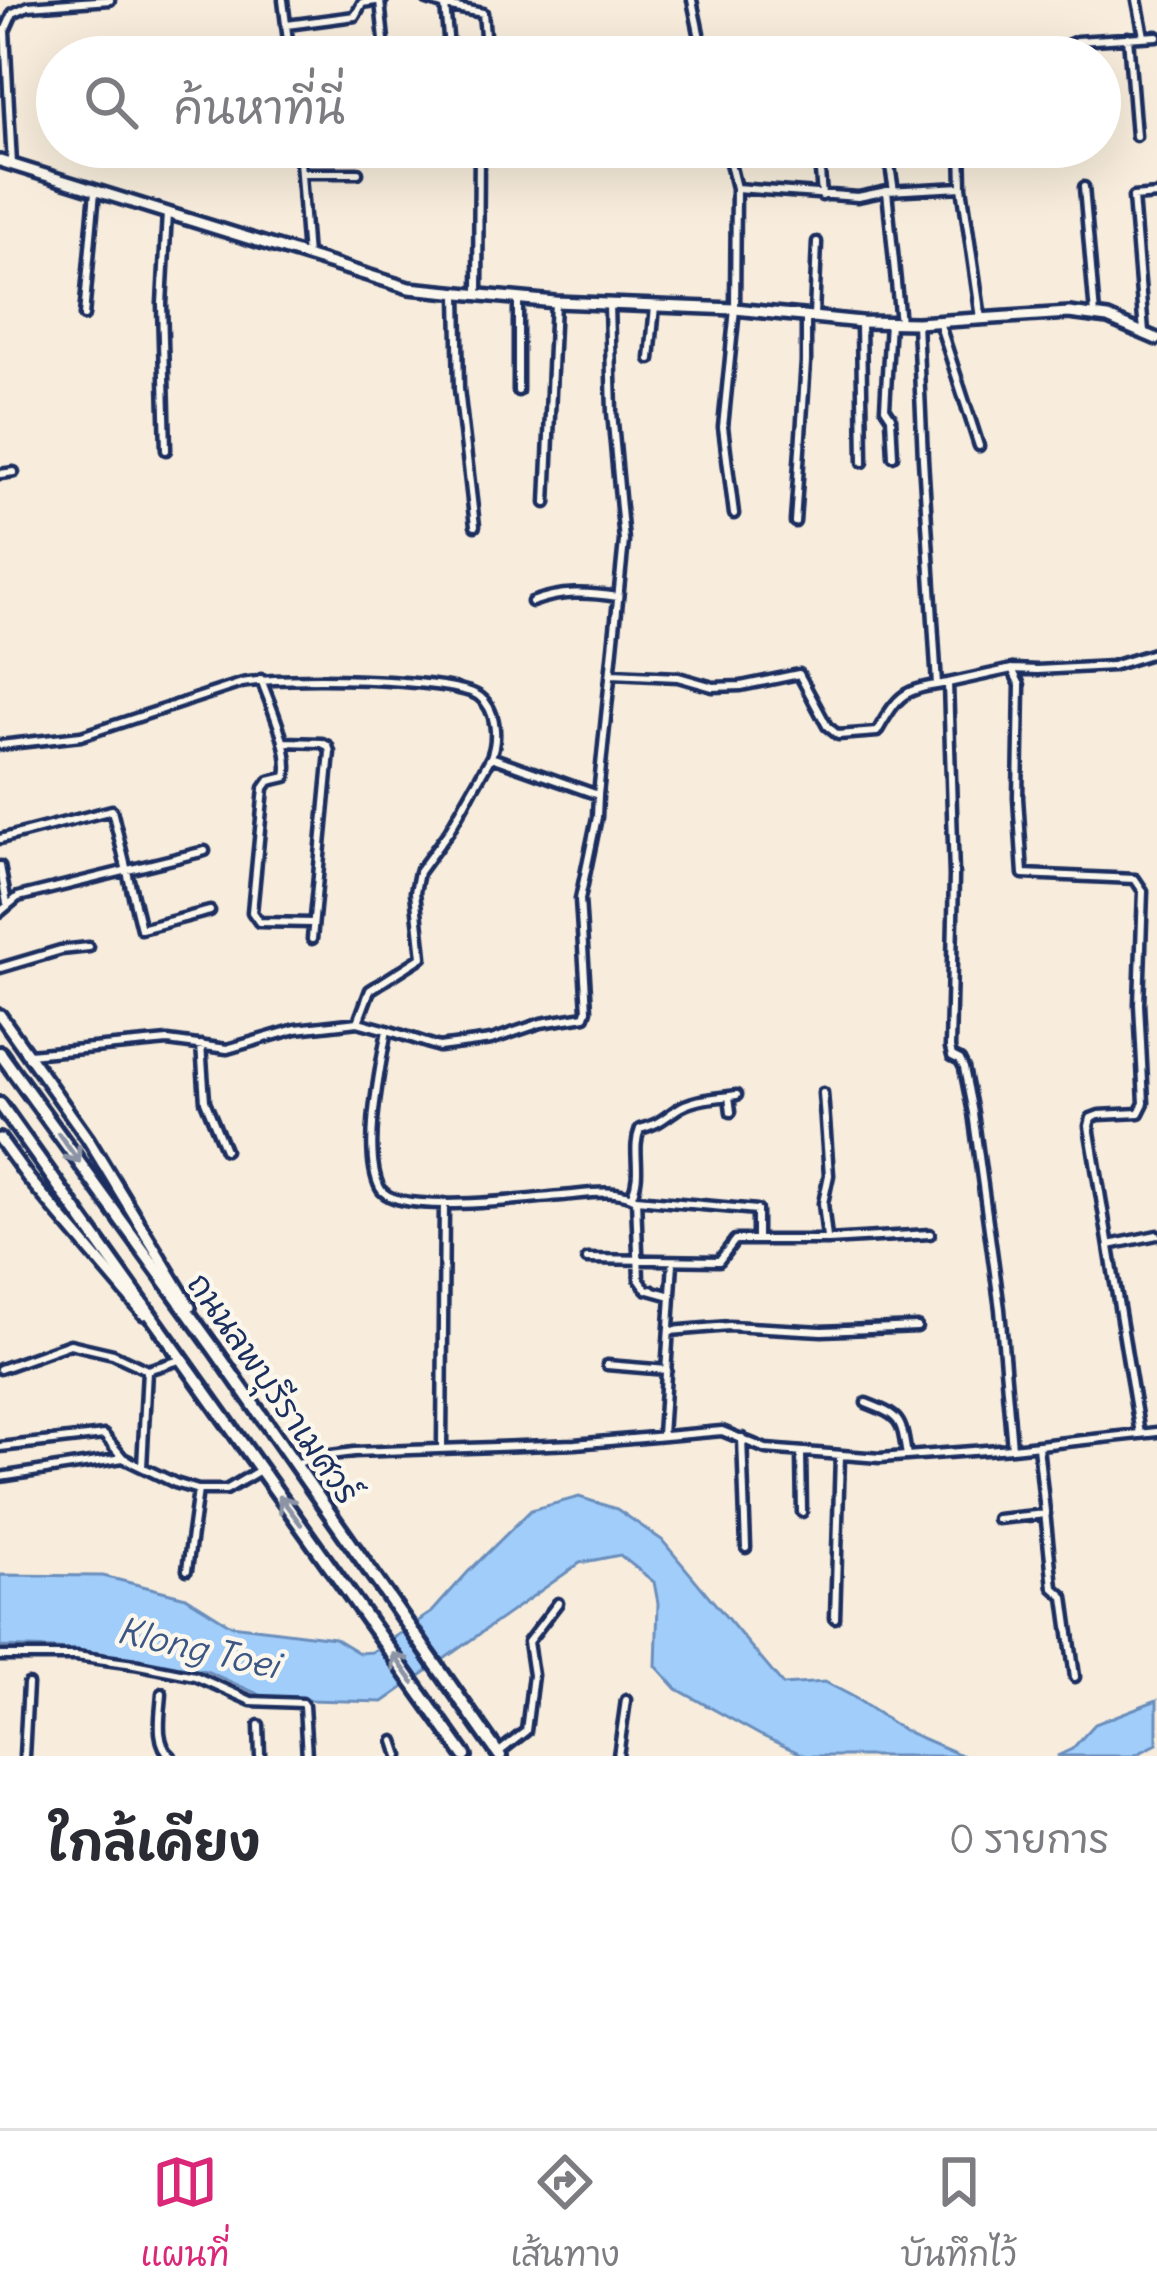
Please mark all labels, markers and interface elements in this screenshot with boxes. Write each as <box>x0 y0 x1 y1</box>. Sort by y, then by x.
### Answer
search box <box>36 36 1121 168</box>
icon: search <box>78 69 144 135</box>
text: ค้นหาที่นี่ <box>174 80 345 136</box>
one-way arrow <box>56 1131 81 1164</box>
street label: ถนนลพบุรีราเมศวร์ <box>175 1264 370 1514</box>
one-way arrow <box>278 1494 304 1527</box>
water label: Klong Toei <box>113 1608 287 1689</box>
one-way arrow <box>391 1651 416 1685</box>
text: ใกล้เคียง <box>48 1810 260 1874</box>
text: 0 รายการ <box>949 1815 1109 1864</box>
tab: แผนที่ <box>140 2149 230 2279</box>
tab: เส้นทาง <box>510 2149 620 2279</box>
tab: บันทึกไว้ <box>901 2149 1017 2279</box>

